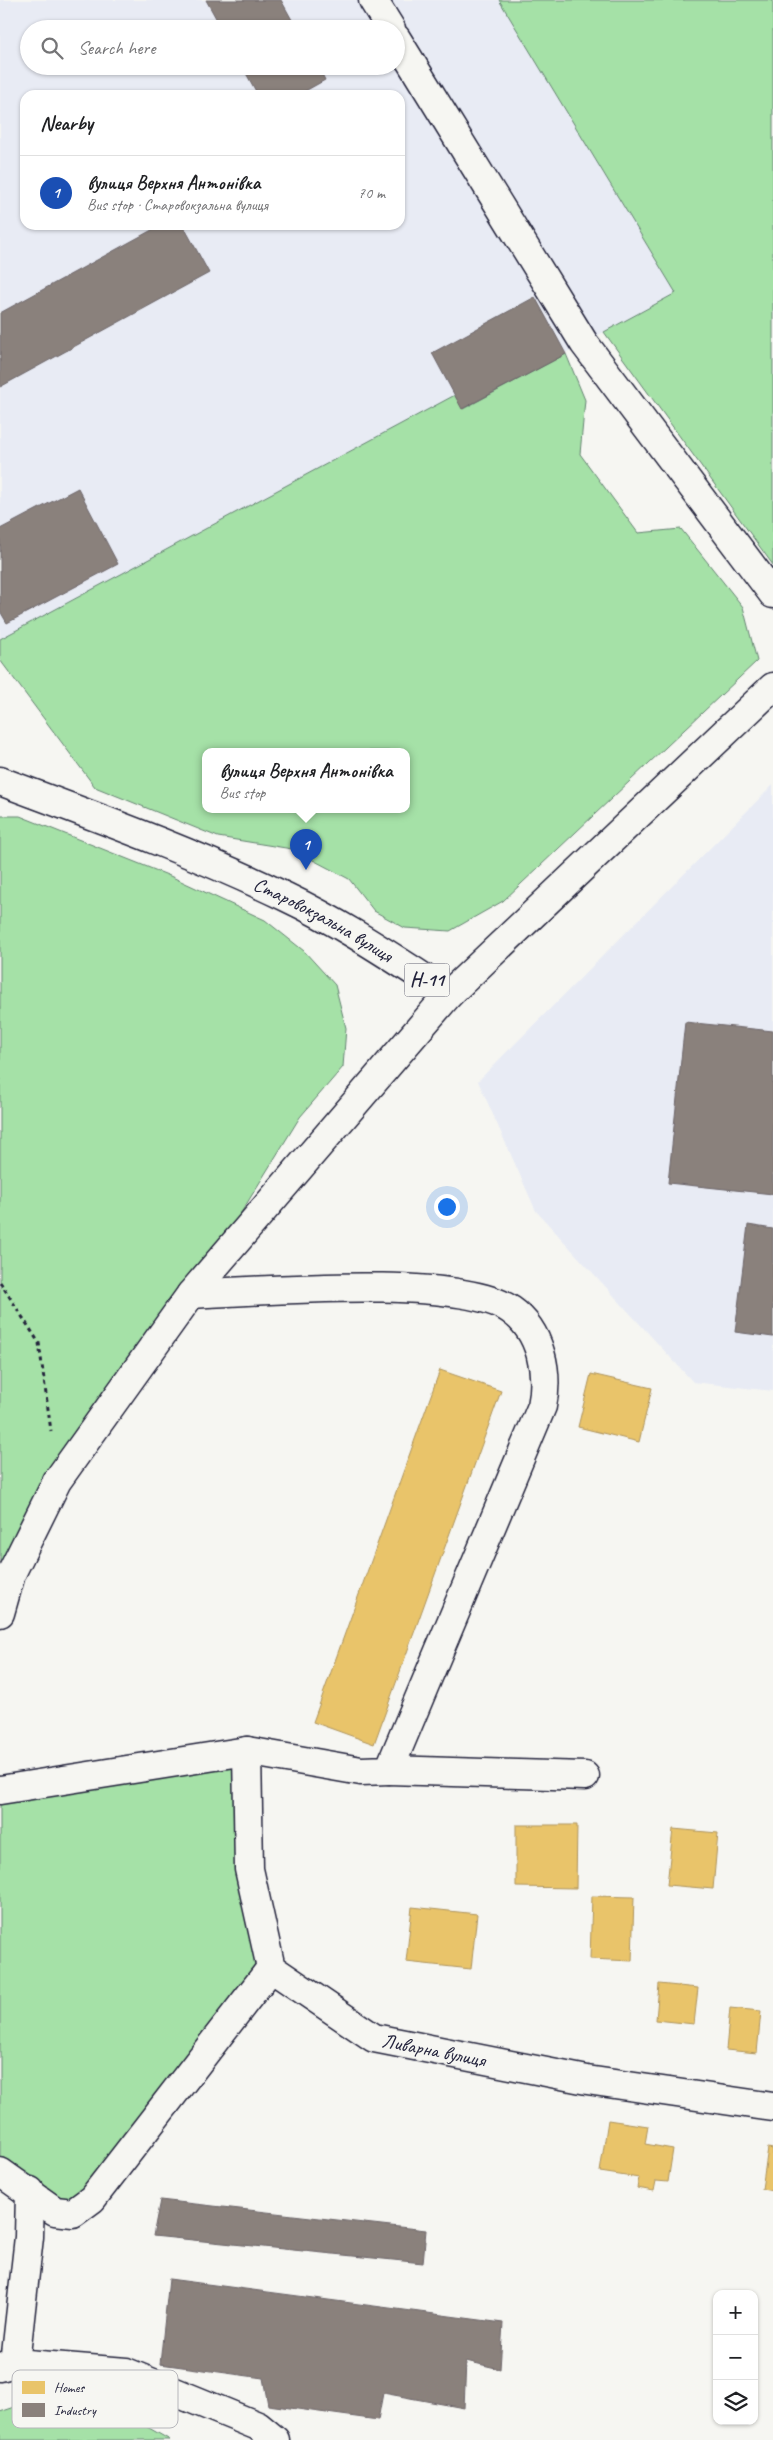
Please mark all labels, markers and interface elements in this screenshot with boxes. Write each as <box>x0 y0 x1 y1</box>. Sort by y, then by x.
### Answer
search box <box>20 20 405 75</box>
icon: search <box>38 34 66 62</box>
text: Search here <box>78 36 155 60</box>
text: Nearby <box>40 110 93 136</box>
text: вулиця Верхня Антонівка <box>87 171 260 195</box>
text: 1 <box>52 183 60 203</box>
text: 70 m <box>358 183 385 203</box>
text: Bus stop · Старовокзальна вулиця <box>87 195 268 215</box>
popup <box>202 748 410 813</box>
text: вулиця Верхня Антонівка <box>219 759 393 783</box>
text: Bus stop <box>219 783 265 803</box>
pin: 1 <box>290 829 322 870</box>
street label: Старовокзальна вулиця <box>250 871 399 968</box>
road number: Н-11 <box>404 964 450 996</box>
your location <box>434 1194 460 1220</box>
street label: Ливарна вулиця <box>380 2027 490 2073</box>
map controls <box>713 2290 758 2425</box>
button: + <box>713 2290 758 2335</box>
button: − <box>713 2335 758 2380</box>
legend <box>12 2370 178 2428</box>
text: Homes <box>54 2379 85 2396</box>
button: layers <box>713 2380 758 2425</box>
text: Industry <box>54 2402 97 2419</box>

